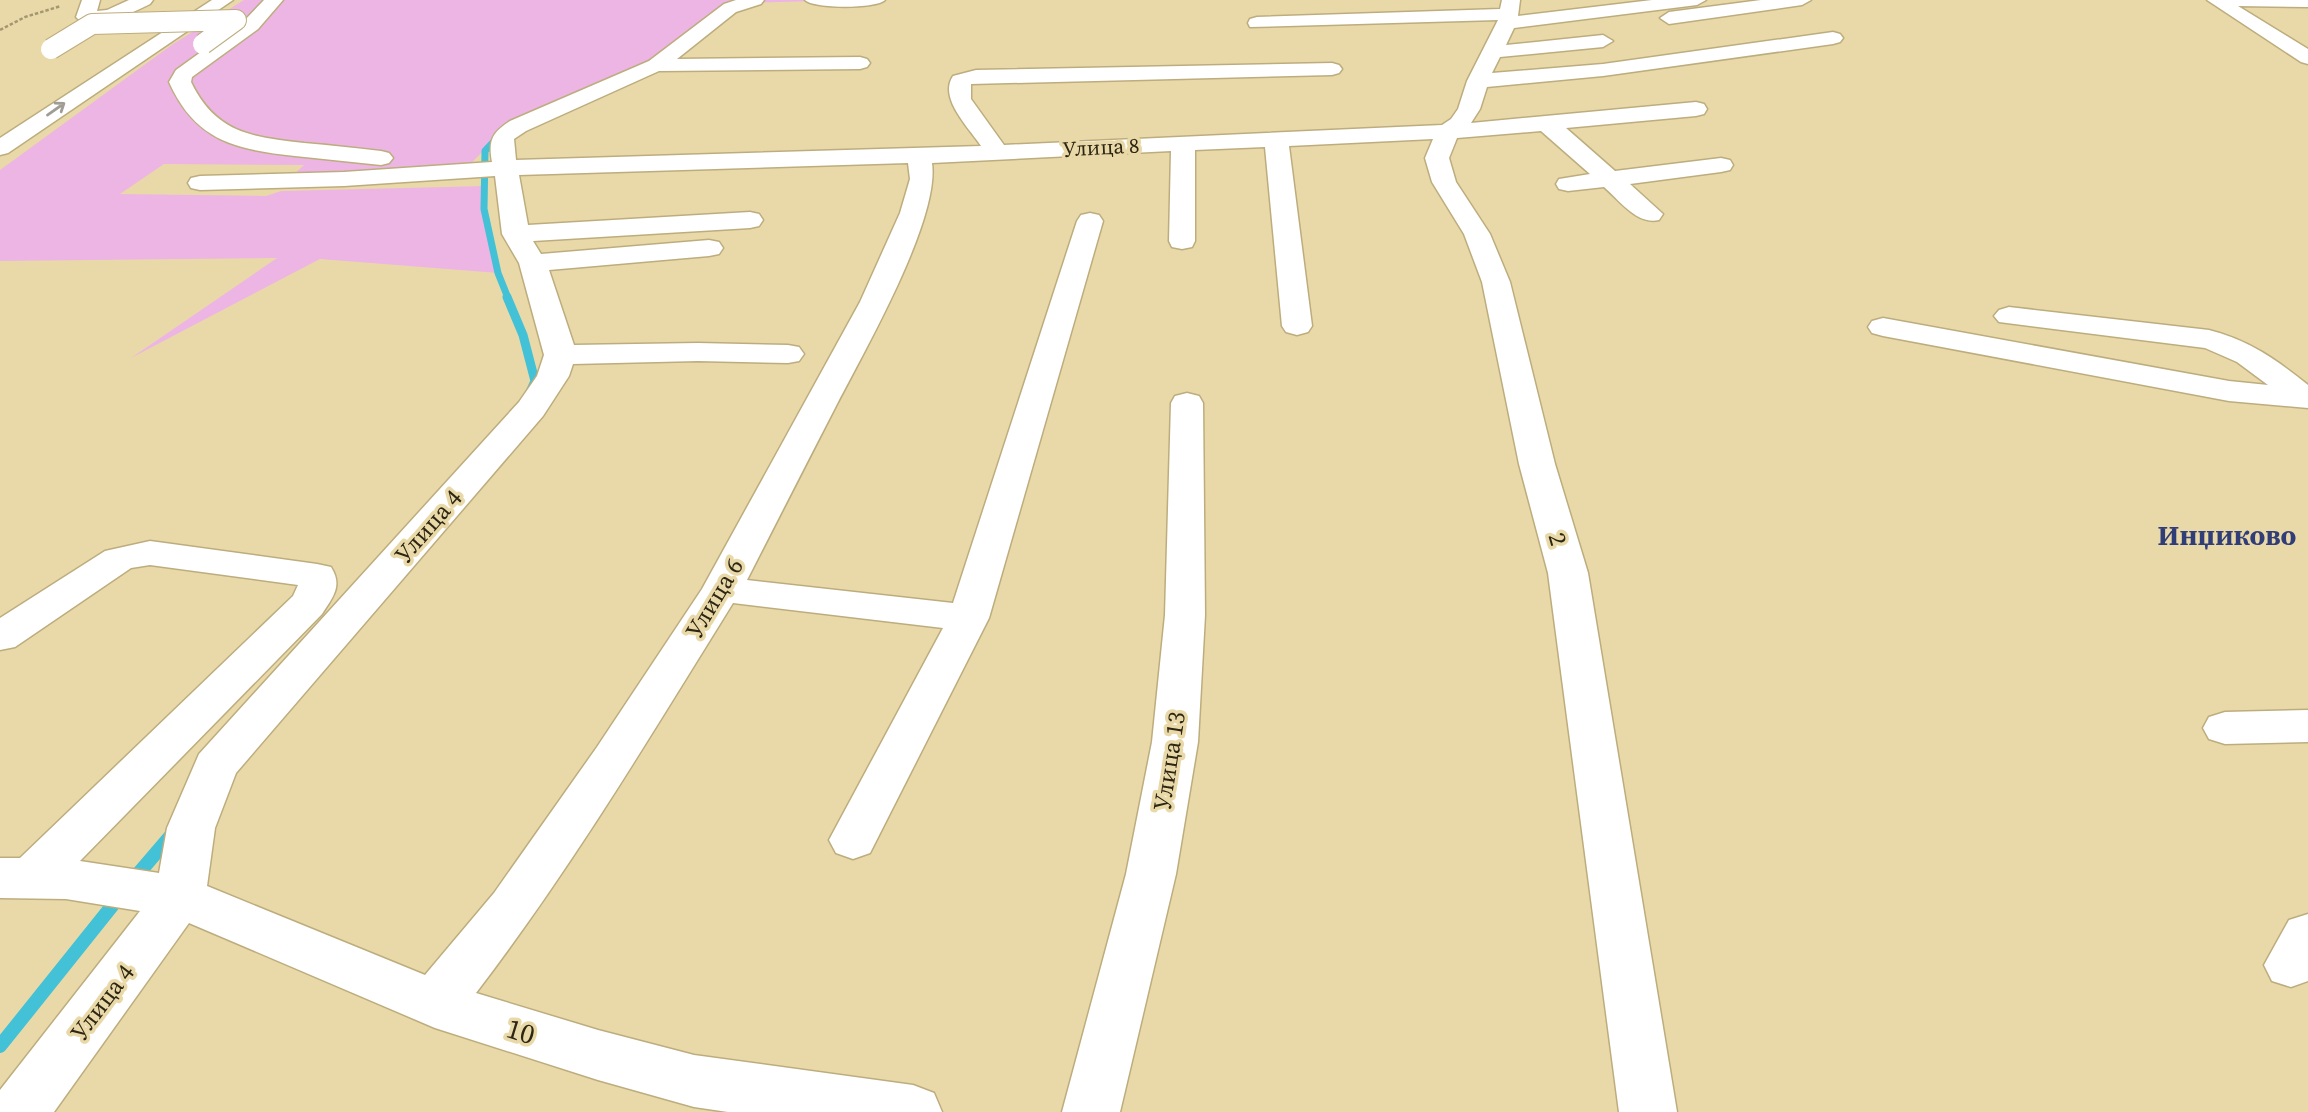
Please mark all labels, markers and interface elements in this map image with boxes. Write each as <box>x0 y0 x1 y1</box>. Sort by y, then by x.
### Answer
one-way arrow <box>46 102 65 116</box>
street label: Улица 8 <box>1062 131 1140 163</box>
street label: Улица 4 <box>387 482 469 570</box>
district label: Инџиково <box>2158 516 2297 554</box>
street label: 2 <box>1540 529 1576 549</box>
street label: Улица 6 <box>677 552 751 644</box>
street label: Улица 13 <box>1145 709 1193 813</box>
street label: Улица 4 <box>62 957 142 1047</box>
street label: 10 <box>502 1009 540 1053</box>

